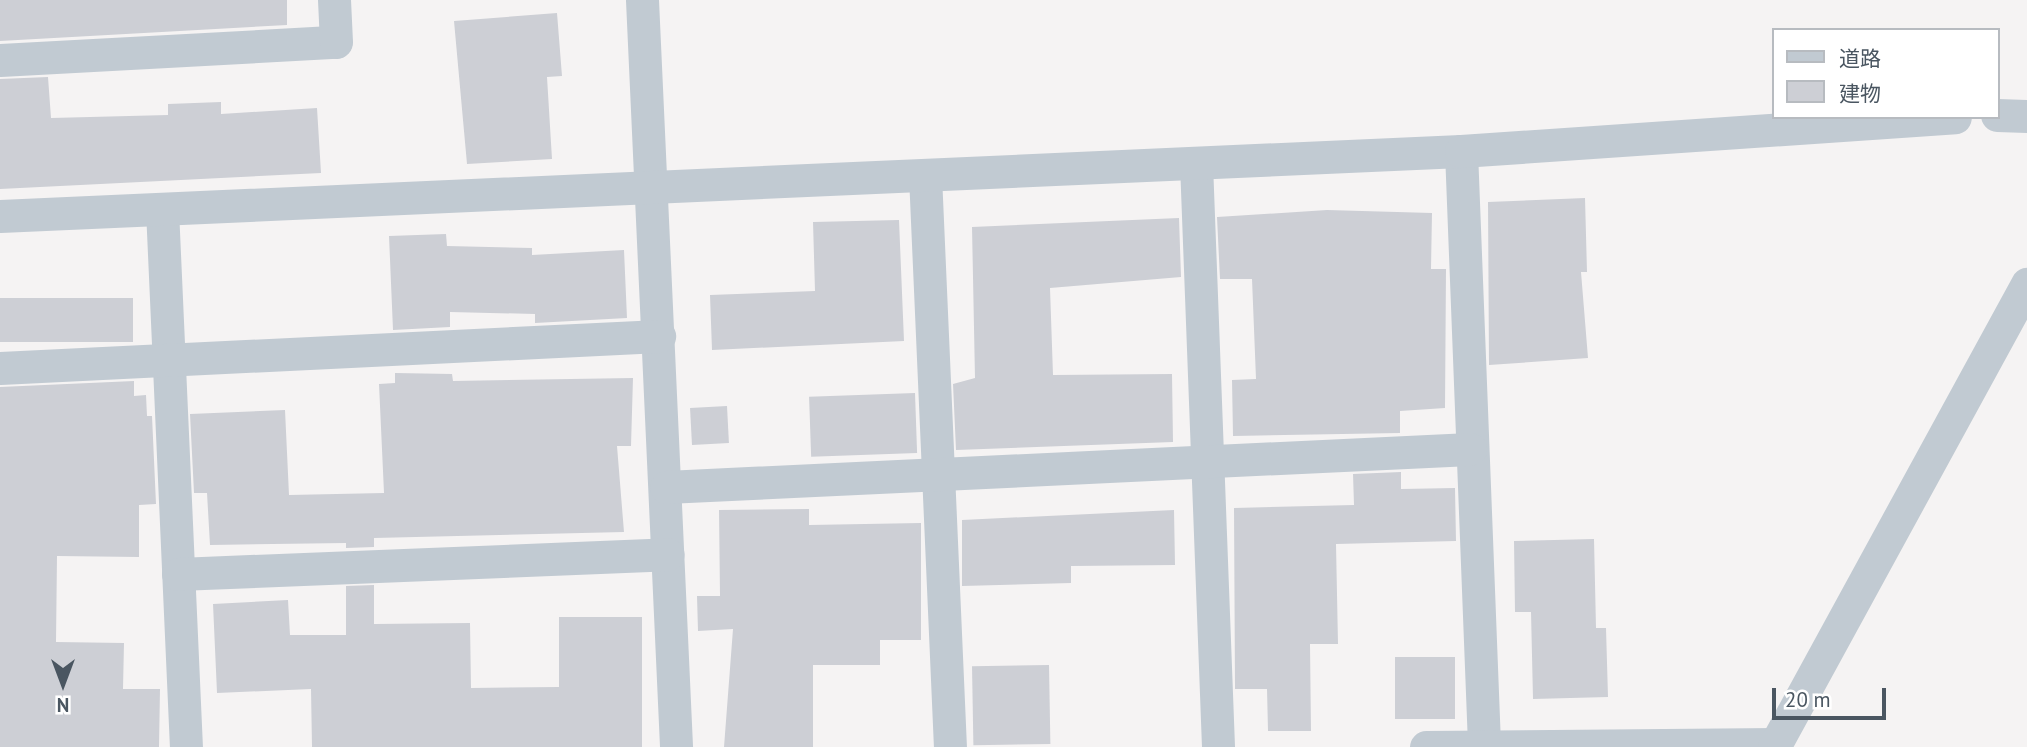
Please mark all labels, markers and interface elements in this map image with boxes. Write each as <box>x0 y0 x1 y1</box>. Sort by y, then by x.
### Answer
legend <box>1772 28 1999 119</box>
text: 道路 <box>1839 45 1881 72</box>
text: 建物 <box>1839 80 1881 107</box>
north arrow <box>28 649 98 719</box>
scale bar <box>1775 674 1889 718</box>
text: 20 m <box>1785 686 1831 713</box>
text: N <box>57 693 69 717</box>

